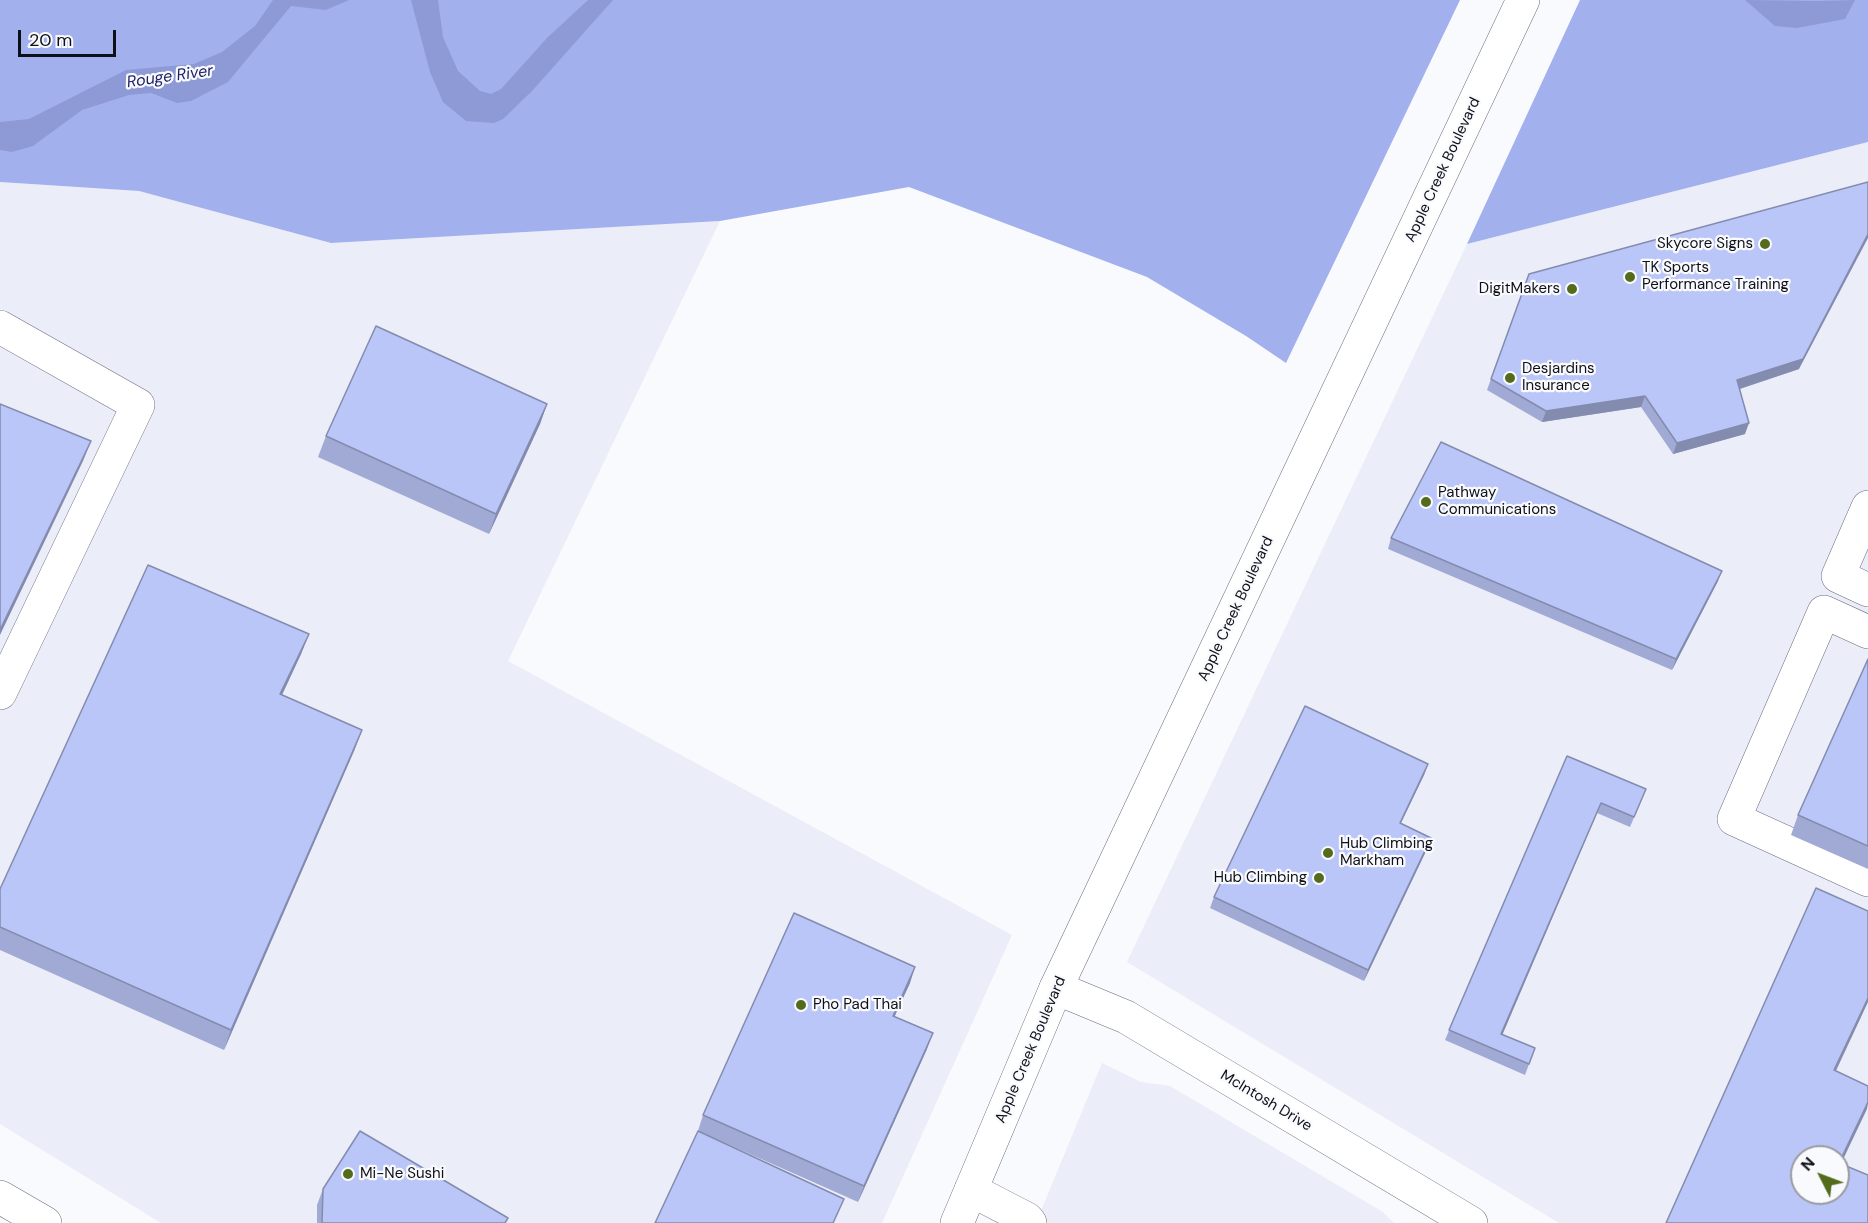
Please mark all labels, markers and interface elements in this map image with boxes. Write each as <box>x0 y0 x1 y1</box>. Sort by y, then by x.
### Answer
scale bar <box>21 18 118 56</box>
text: 20 m <box>29 28 72 52</box>
water label: Rouge River <box>126 61 214 93</box>
street label: Apple Creek Boulevard <box>1402 95 1484 245</box>
place label: Skycore Signs <box>1657 235 1753 253</box>
marker: Skycore Signs <box>1758 237 1772 251</box>
place label: TK Sports Performance Training <box>1642 259 1789 294</box>
marker: TK Sports Performance Training <box>1623 270 1637 284</box>
place label: DigitMakers <box>1479 280 1560 298</box>
marker: DigitMakers <box>1565 282 1579 296</box>
place label: Desjardins Insurance <box>1522 360 1595 395</box>
marker: Desjardins Insurance <box>1503 371 1517 385</box>
place label: Pathway Communications <box>1438 484 1556 519</box>
marker: Pathway Communications <box>1419 495 1433 509</box>
street label: Apple Creek Boulevard <box>1195 534 1277 684</box>
place label: Hub Climbing Markham <box>1340 835 1433 870</box>
marker: Hub Climbing Markham <box>1321 846 1335 860</box>
place label: Hub Climbing <box>1214 869 1307 887</box>
marker: Hub Climbing <box>1312 871 1326 885</box>
street label: Apple Creek Boulevard <box>992 974 1070 1126</box>
place label: Pho Pad Thai <box>813 996 902 1014</box>
marker: Pho Pad Thai <box>794 998 808 1012</box>
street label: McIntosh Drive <box>1217 1067 1315 1135</box>
north arrow <box>1790 1145 1850 1205</box>
text: N <box>1796 1153 1819 1175</box>
place label: Mi-Ne Sushi <box>360 1165 444 1183</box>
marker: Mi-Ne Sushi <box>341 1167 355 1181</box>

